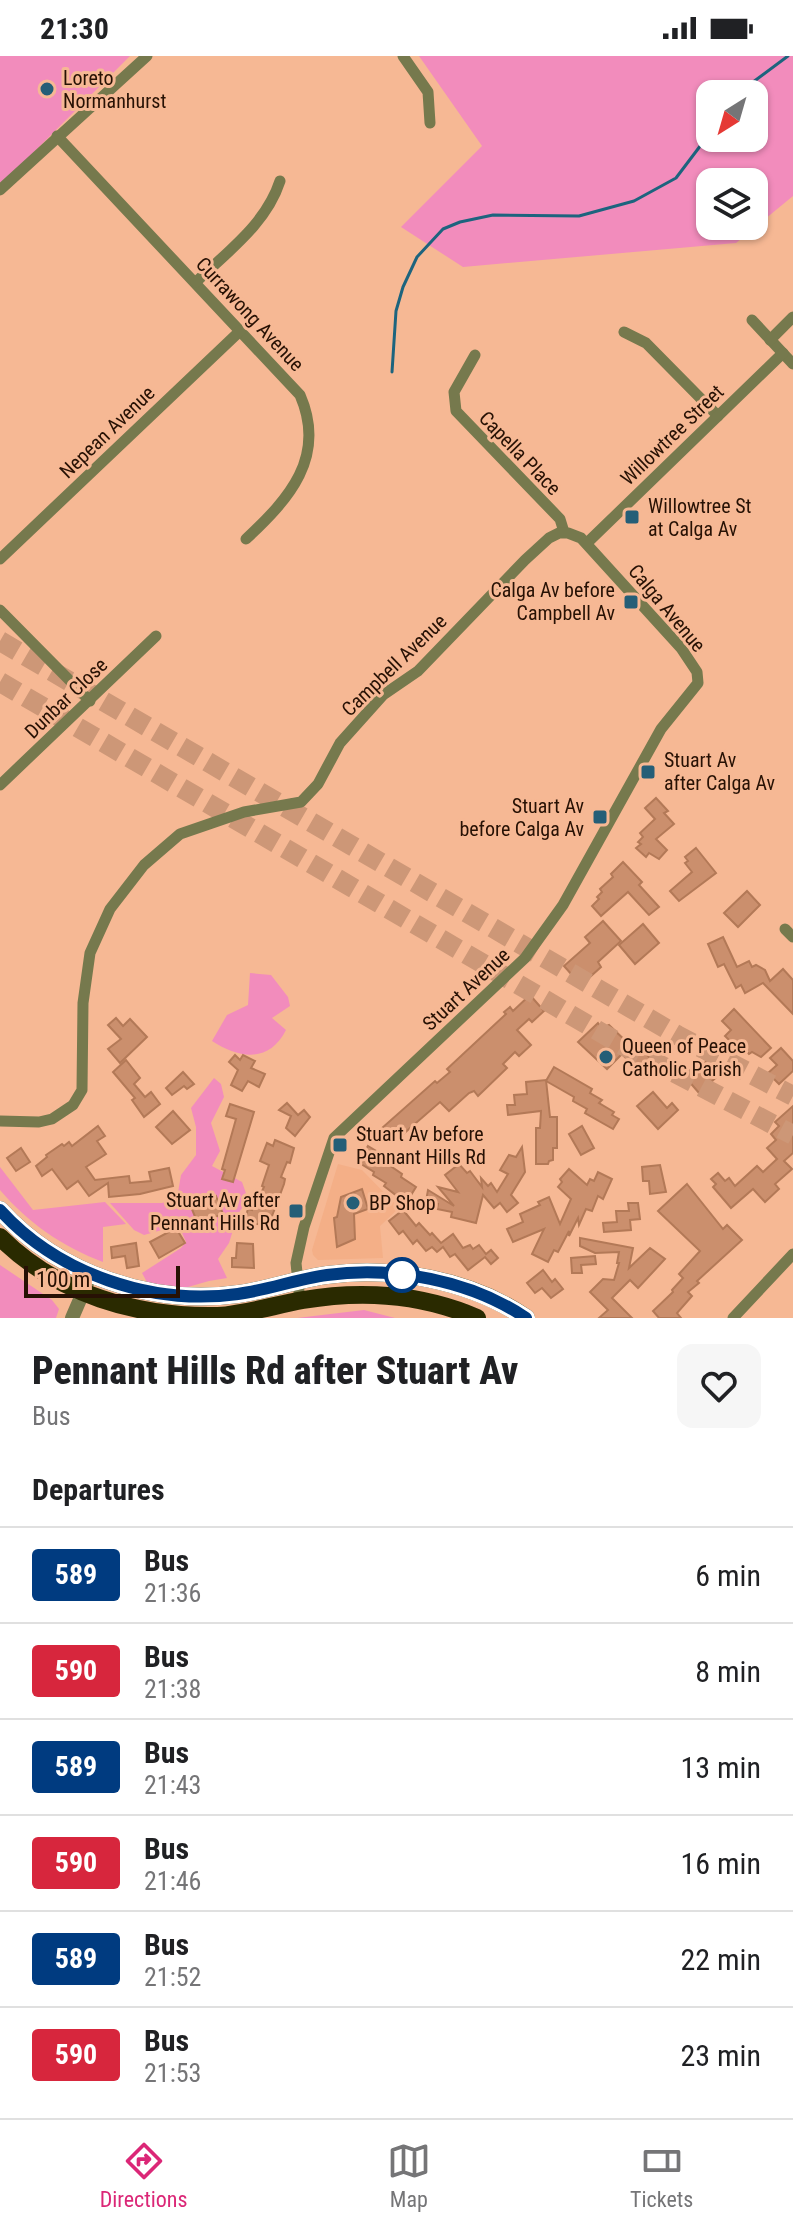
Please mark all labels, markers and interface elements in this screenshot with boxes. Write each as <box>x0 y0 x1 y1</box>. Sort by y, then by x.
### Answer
text: 21:30 <box>40 11 109 46</box>
place label: Loreto Normanhurst <box>63 66 166 113</box>
marker: Loreto Normanhurst <box>38 80 56 98</box>
north arrow <box>696 80 768 152</box>
map controls <box>696 80 768 240</box>
button: layers <box>696 168 768 240</box>
street label: Currawong Avenue <box>191 252 309 376</box>
street label: Willowtree Street <box>615 380 729 490</box>
street label: Nepean Avenue <box>55 381 159 483</box>
street label: Capella Place <box>474 406 566 500</box>
place label: Willowtree St at Calga Av <box>648 494 752 541</box>
marker: Willowtree St at Calga Av <box>623 508 641 526</box>
street label: Calga Avenue <box>623 559 711 657</box>
place label: Calga Av before Campbell Av <box>490 578 615 625</box>
marker: Calga Av before Campbell Av <box>622 593 640 611</box>
street label: Campbell Avenue <box>337 609 451 721</box>
street label: Dunbar Close <box>20 653 112 743</box>
place label: Stuart Av after Calga Av <box>664 748 775 795</box>
marker: Stuart Av after Calga Av <box>639 763 657 781</box>
place label: Stuart Av before Calga Av <box>459 794 584 841</box>
marker: Stuart Av before Calga Av <box>591 808 609 826</box>
street label: Stuart Avenue <box>418 943 514 1035</box>
place label: Queen of Peace Catholic Parish <box>622 1034 746 1081</box>
marker: Queen of Peace Catholic Parish <box>597 1048 615 1066</box>
place label: Stuart Av before Pennant Hills Rd <box>356 1122 486 1169</box>
marker: Stuart Av before Pennant Hills Rd <box>331 1136 349 1154</box>
place label: Stuart Av after Pennant Hills Rd <box>150 1188 280 1235</box>
place label: BP Shop <box>369 1191 436 1215</box>
marker: BP Shop <box>344 1194 362 1212</box>
marker: Stuart Av after Pennant Hills Rd <box>287 1202 305 1220</box>
unlabelled marker <box>385 1258 419 1292</box>
scale bar <box>24 1262 180 1298</box>
text: 100 m <box>36 1267 90 1292</box>
button: heart <box>677 1344 761 1428</box>
text: Pennant Hills Rd after Stuart Av <box>32 1349 518 1393</box>
text: Bus <box>32 1401 71 1431</box>
text: Departures <box>32 1472 165 1507</box>
text: Bus <box>144 1543 189 1578</box>
text: 589 <box>55 1558 97 1591</box>
text: 6 min <box>695 1558 761 1593</box>
text: 21:36 <box>144 1578 201 1608</box>
text: Bus <box>144 1639 189 1674</box>
text: 590 <box>55 1654 97 1687</box>
text: 8 min <box>695 1654 761 1689</box>
text: 21:38 <box>144 1674 201 1704</box>
text: Bus <box>144 1735 189 1770</box>
text: 589 <box>55 1750 97 1783</box>
text: 13 min <box>680 1750 761 1785</box>
text: 21:43 <box>144 1770 201 1800</box>
text: Bus <box>144 1831 189 1866</box>
text: 590 <box>55 1846 97 1879</box>
text: 16 min <box>680 1846 761 1881</box>
text: 21:46 <box>144 1866 201 1896</box>
text: Bus <box>144 1927 189 1962</box>
text: 589 <box>55 1942 97 1975</box>
text: 22 min <box>680 1942 761 1977</box>
text: 21:52 <box>144 1962 201 1992</box>
text: Bus <box>144 2023 189 2058</box>
text: 590 <box>55 2038 97 2071</box>
text: 23 min <box>680 2038 761 2073</box>
text: 21:53 <box>144 2058 201 2088</box>
tab: Directions <box>100 2139 188 2212</box>
tab: Map <box>387 2139 431 2212</box>
tab: Tickets <box>630 2139 693 2212</box>

